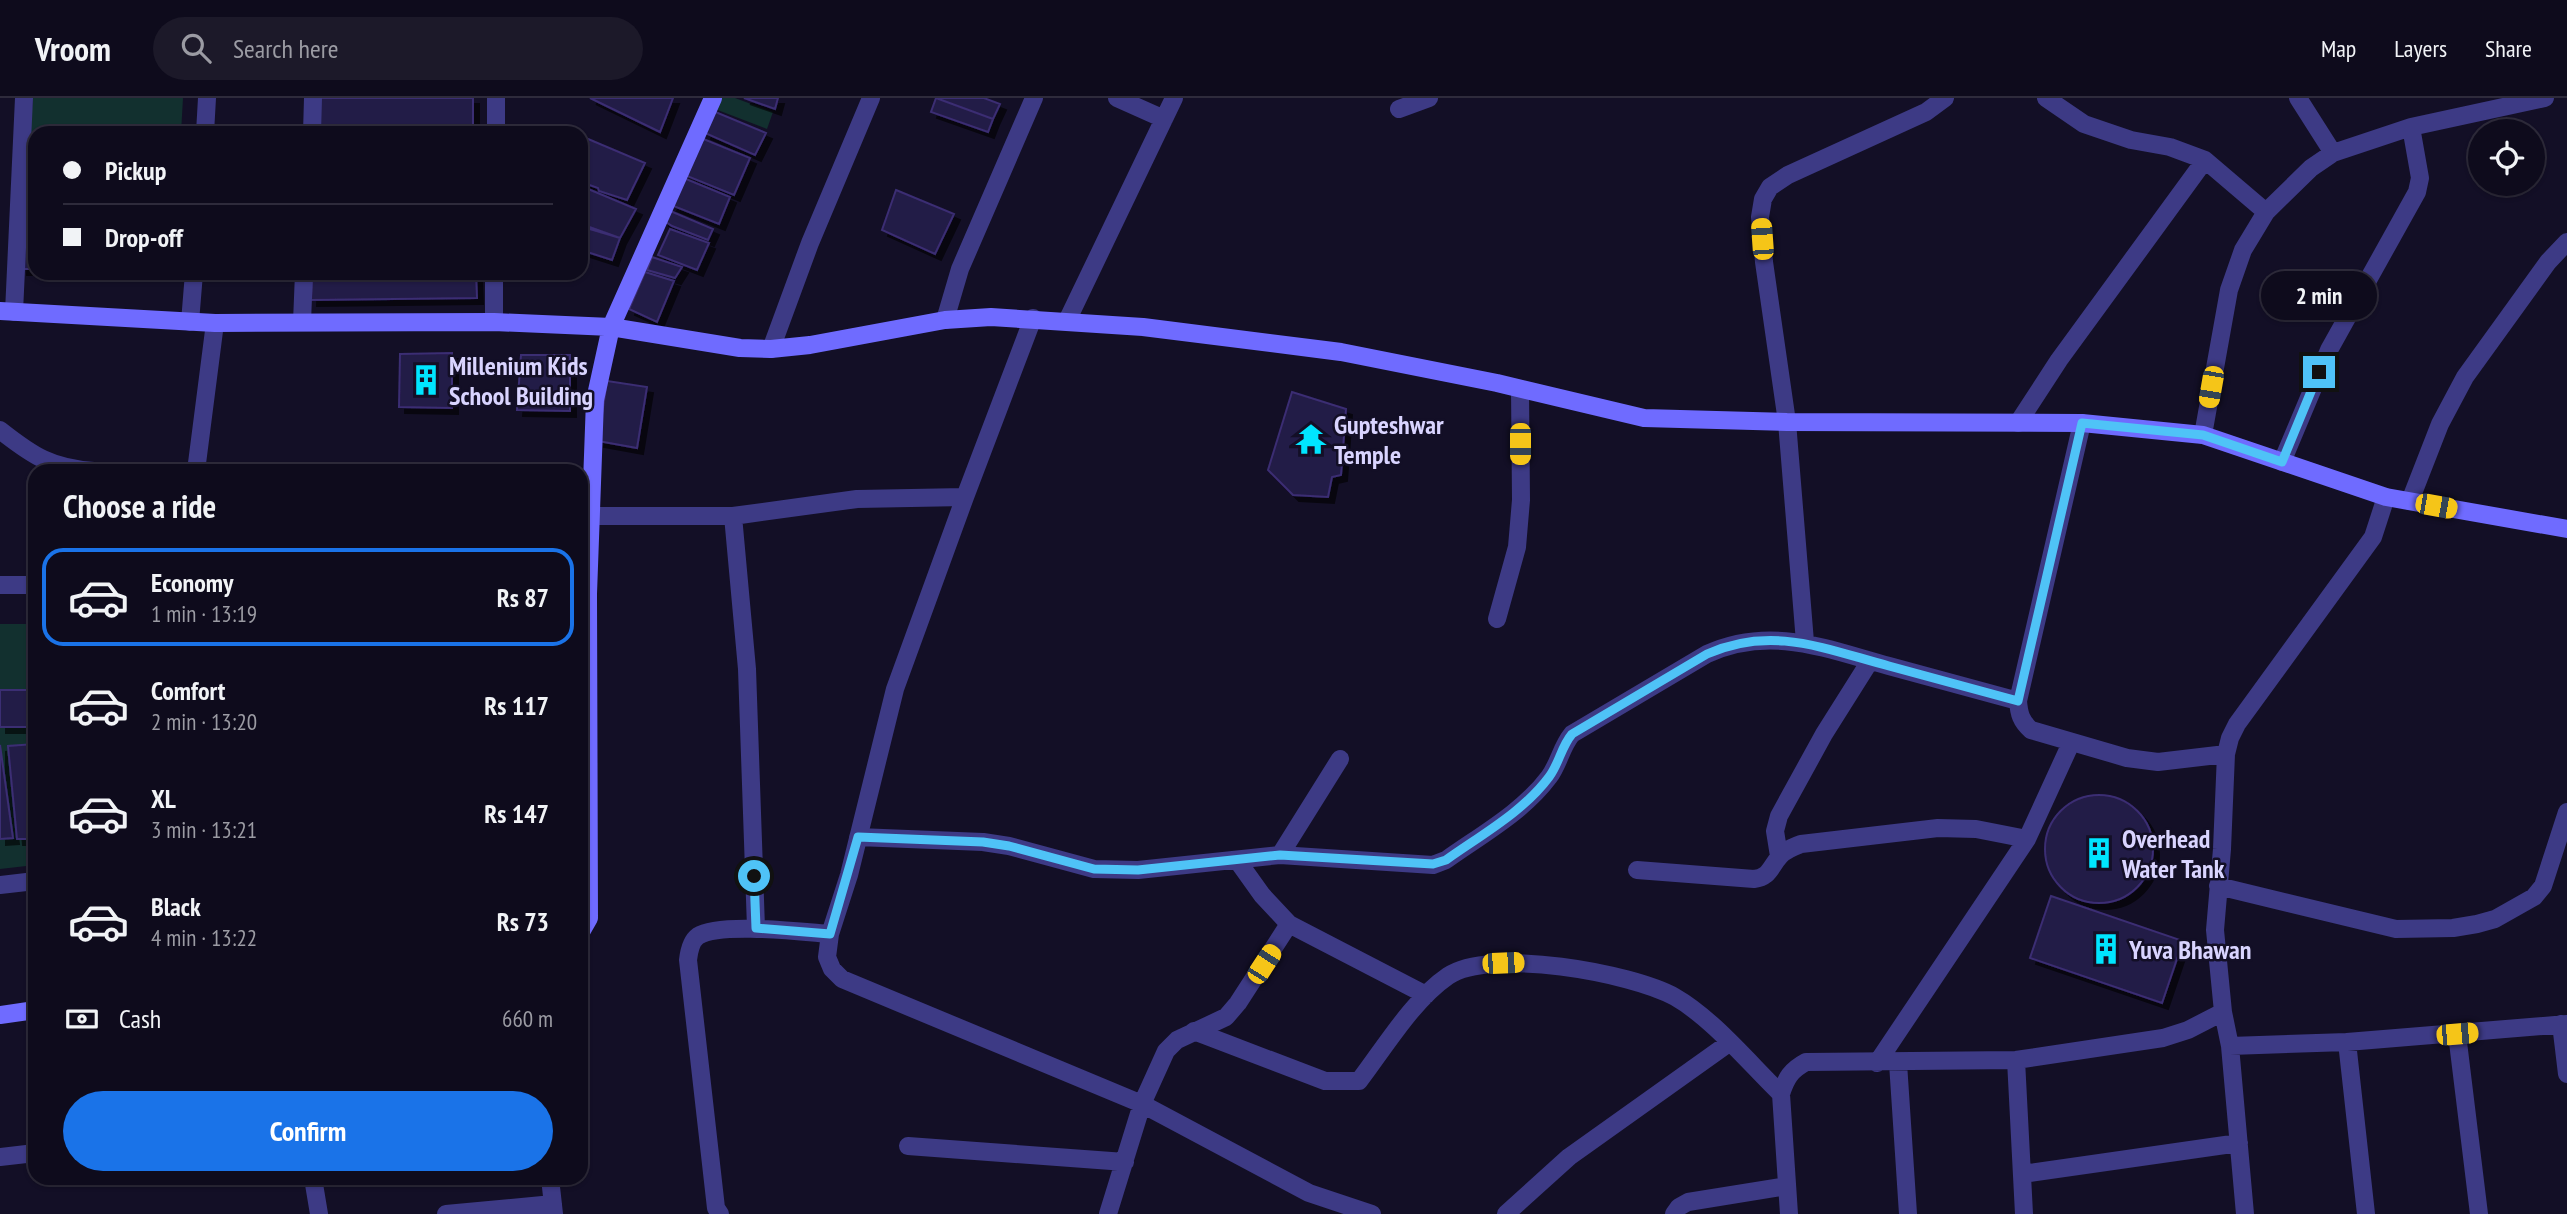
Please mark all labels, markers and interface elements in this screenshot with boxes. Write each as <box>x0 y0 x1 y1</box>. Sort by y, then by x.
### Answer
search box <box>153 17 643 80</box>
text: Vroom <box>35 27 111 70</box>
icon: search <box>177 29 215 67</box>
text: Search here <box>233 32 339 65</box>
text: Map <box>2321 33 2356 64</box>
text: Layers <box>2394 33 2447 64</box>
text: Share <box>2485 33 2532 64</box>
map controls <box>2468 119 2545 196</box>
button: locate <box>2468 119 2545 196</box>
text: Pickup <box>105 154 166 187</box>
car <box>1751 217 1774 261</box>
text: Drop-off <box>105 221 183 254</box>
callout: 2 min <box>2261 271 2377 320</box>
text: 2 min <box>2296 281 2342 310</box>
place label: Millenium Kids School Building <box>449 349 593 412</box>
route end <box>2303 356 2335 388</box>
building icon: Millenium Kids School Building <box>409 363 443 397</box>
car <box>2198 364 2225 410</box>
place label: Gupteshwar Temple <box>1334 408 1444 471</box>
temple icon: Gupteshwar Temple <box>1294 422 1328 456</box>
car <box>1510 423 1531 465</box>
text: Choose a ride <box>63 485 216 527</box>
car <box>2414 492 2459 520</box>
icon: car <box>67 566 130 629</box>
text: Economy <box>151 566 233 599</box>
text: Rs 87 <box>497 581 549 614</box>
text: 1 min · 13:19 <box>151 599 257 628</box>
icon: car <box>67 674 130 737</box>
text: Comfort <box>151 674 225 707</box>
text: Rs 117 <box>484 689 549 722</box>
text: 2 min · 13:20 <box>151 707 257 736</box>
icon: car <box>67 782 130 845</box>
text: XL <box>151 782 176 815</box>
text: Rs 147 <box>484 797 549 830</box>
text: 3 min · 13:21 <box>151 815 257 844</box>
place label: Overhead Water Tank <box>2121 822 2225 885</box>
building icon: Overhead Water Tank <box>2082 836 2116 870</box>
route start <box>738 860 770 892</box>
icon: car <box>67 890 130 953</box>
text: Black <box>151 890 201 923</box>
text: Rs 73 <box>497 905 549 938</box>
text: 4 min · 13:22 <box>151 923 257 952</box>
building icon: Yuva Bhawan <box>2089 932 2123 966</box>
place label: Yuva Bhawan <box>2128 933 2251 966</box>
car <box>1244 941 1285 987</box>
car <box>1482 952 1525 974</box>
icon: cash <box>63 1000 101 1038</box>
text: Cash <box>119 1002 161 1035</box>
text: 660 m <box>502 1004 553 1033</box>
car <box>2436 1022 2479 1046</box>
button: Confirm <box>63 1091 553 1171</box>

